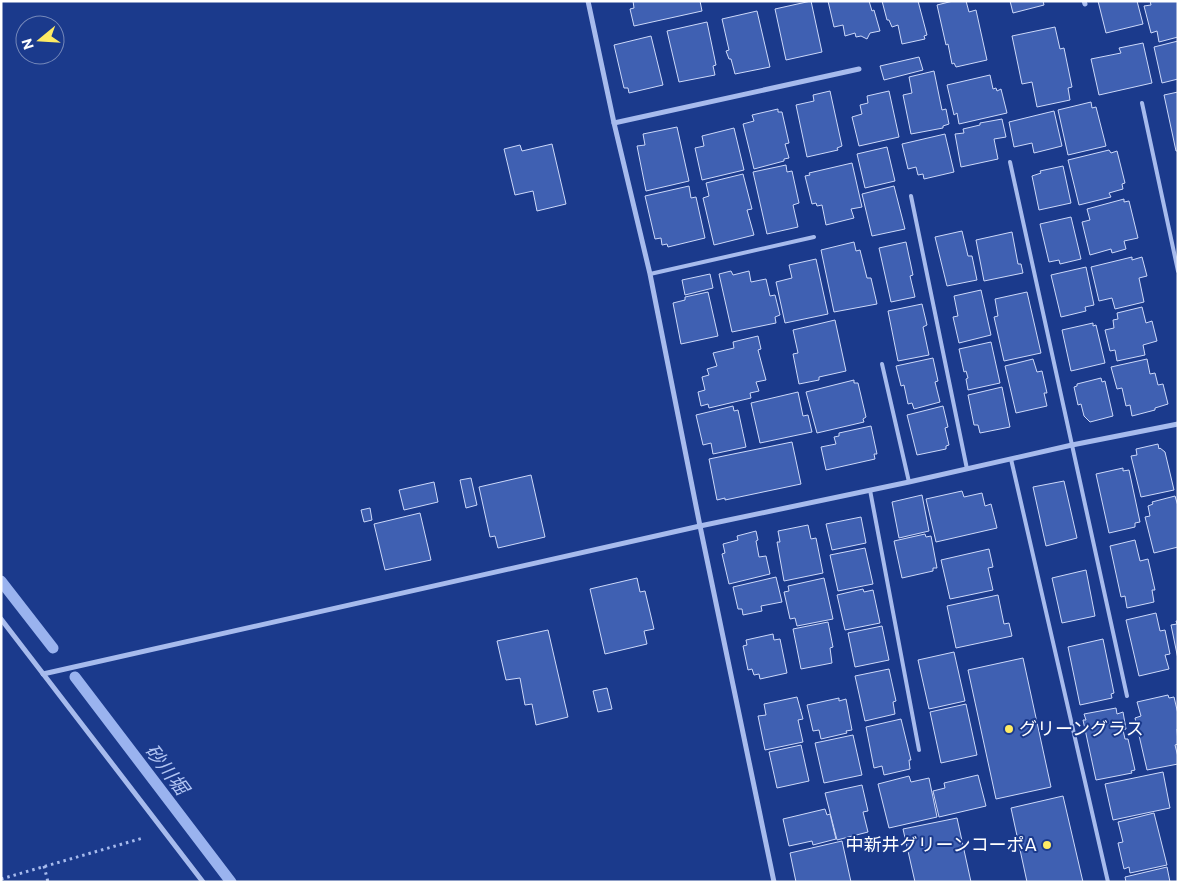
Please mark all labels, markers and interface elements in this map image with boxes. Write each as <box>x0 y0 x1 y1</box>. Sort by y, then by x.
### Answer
north arrow <box>15 15 65 65</box>
text: N <box>17 37 37 52</box>
place label: グリーングラス <box>1019 717 1144 739</box>
marker: グリーングラス <box>1003 723 1015 735</box>
water label: 砂川堀 <box>141 739 196 801</box>
place label: 中新井グリーンコーポA <box>845 833 1037 855</box>
marker: 中新井グリーンコーポA <box>1041 839 1053 851</box>

